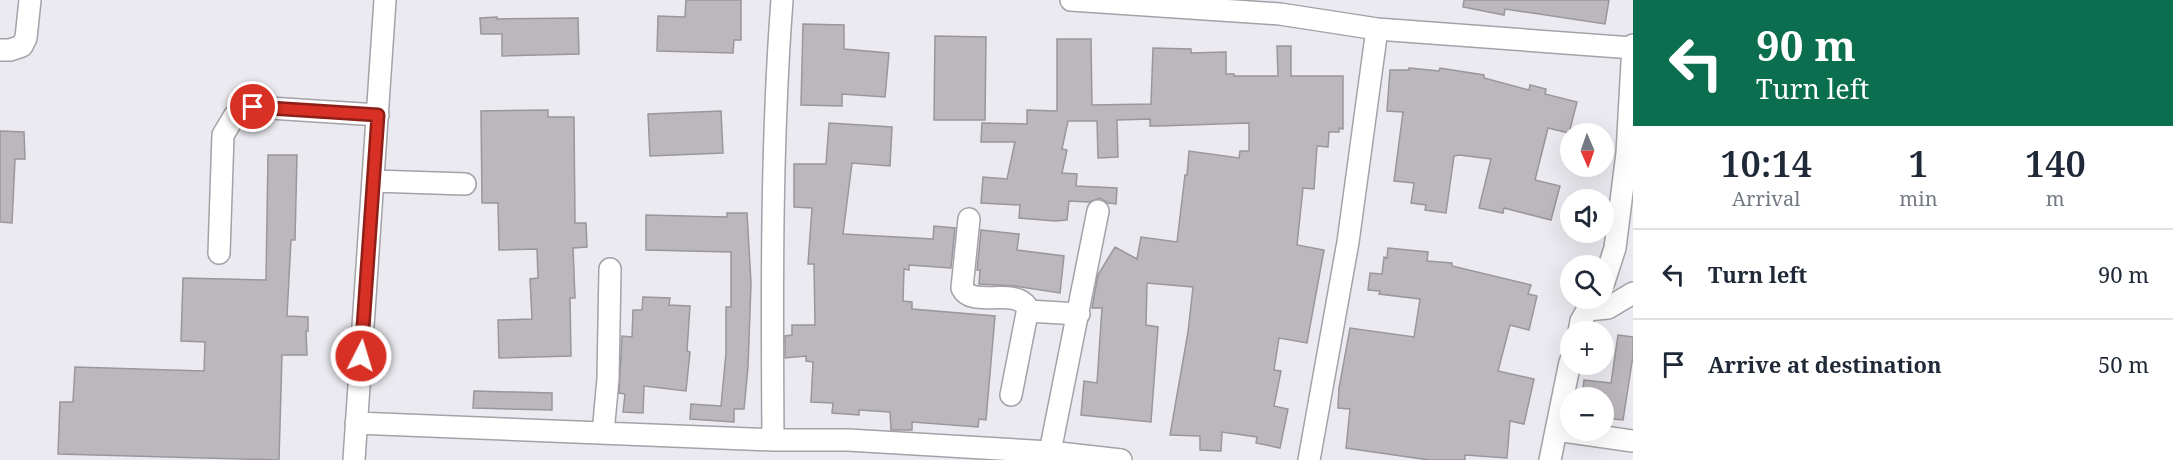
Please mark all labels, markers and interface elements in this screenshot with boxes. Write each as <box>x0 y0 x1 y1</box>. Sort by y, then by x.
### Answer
text: 90 m <box>1756 16 1856 73</box>
icon: left <box>1657 24 1735 102</box>
text: Turn left <box>1756 70 1869 107</box>
pin <box>227 81 278 132</box>
icon: arrive <box>236 90 269 123</box>
north arrow <box>1560 123 1614 177</box>
map controls <box>1560 123 1614 441</box>
text: 10:14 <box>1720 139 1812 188</box>
text: 1 <box>1908 139 1929 188</box>
text: 140 <box>2025 139 2086 188</box>
text: Arrival <box>1732 185 1800 212</box>
text: min <box>1899 185 1938 212</box>
text: m <box>2046 185 2065 212</box>
button: sound <box>1560 189 1614 243</box>
button: search <box>1560 255 1614 309</box>
icon: left <box>1657 258 1690 291</box>
text: Turn left <box>1708 259 1807 289</box>
text: 90 m <box>2098 259 2149 289</box>
button: + <box>1560 321 1614 375</box>
position arrow <box>329 324 393 388</box>
icon: arrive <box>1657 348 1690 381</box>
text: Arrive at destination <box>1708 349 1942 379</box>
text: 50 m <box>2098 349 2149 379</box>
button: − <box>1560 387 1614 441</box>

